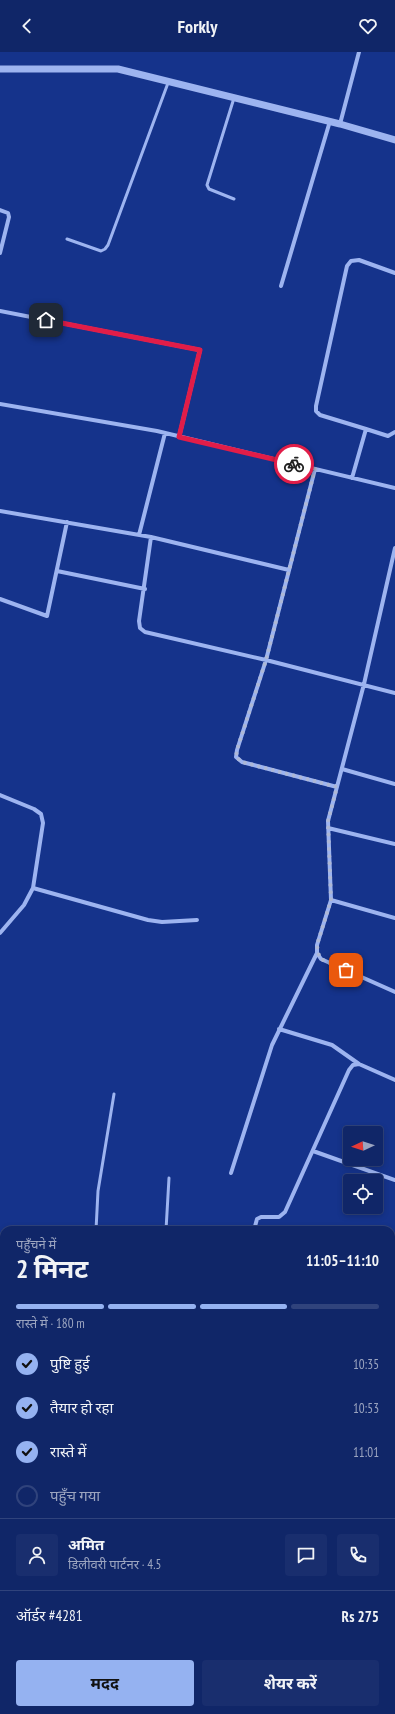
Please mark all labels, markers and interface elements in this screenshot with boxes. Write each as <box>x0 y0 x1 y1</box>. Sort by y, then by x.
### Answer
icon: back <box>16 15 38 37</box>
text: Forkly <box>178 15 217 38</box>
icon: heart <box>357 15 379 37</box>
pin <box>29 303 63 337</box>
icon: home <box>35 309 57 331</box>
courier <box>274 444 314 484</box>
icon: bike <box>283 453 305 475</box>
pin <box>329 953 363 987</box>
icon: bag <box>335 959 357 981</box>
north arrow <box>343 1126 383 1166</box>
map controls <box>343 1126 383 1214</box>
button: locate <box>343 1174 383 1214</box>
text: पहुँचने में <box>16 1236 56 1253</box>
text: 11:05–11:10 <box>306 1251 379 1270</box>
text: 2 मिनट <box>16 1252 88 1285</box>
text: रास्ते में · 180 m <box>16 1315 85 1332</box>
icon: check <box>16 1353 38 1375</box>
text: पुष्टि हुई <box>50 1354 90 1373</box>
text: 10:35 <box>353 1356 379 1373</box>
icon: check <box>16 1397 38 1419</box>
text: तैयार हो रहा <box>50 1398 113 1417</box>
text: 10:53 <box>353 1400 379 1417</box>
icon: check <box>16 1441 38 1463</box>
text: रास्ते में <box>50 1442 87 1461</box>
text: 11:01 <box>353 1444 379 1461</box>
text: पहुँच गया <box>50 1486 100 1505</box>
button: person <box>16 1534 58 1576</box>
button: chat <box>285 1534 327 1576</box>
button: phone <box>337 1534 379 1576</box>
text: अमित <box>68 1535 104 1554</box>
text: डिलीवरी पार्टनर · 4.5 <box>68 1556 161 1573</box>
text: ऑर्डर #4281 <box>16 1606 82 1625</box>
text: Rs 275 <box>342 1607 379 1626</box>
button: मदद <box>16 1660 194 1706</box>
button: शेयर करें <box>202 1660 379 1706</box>

